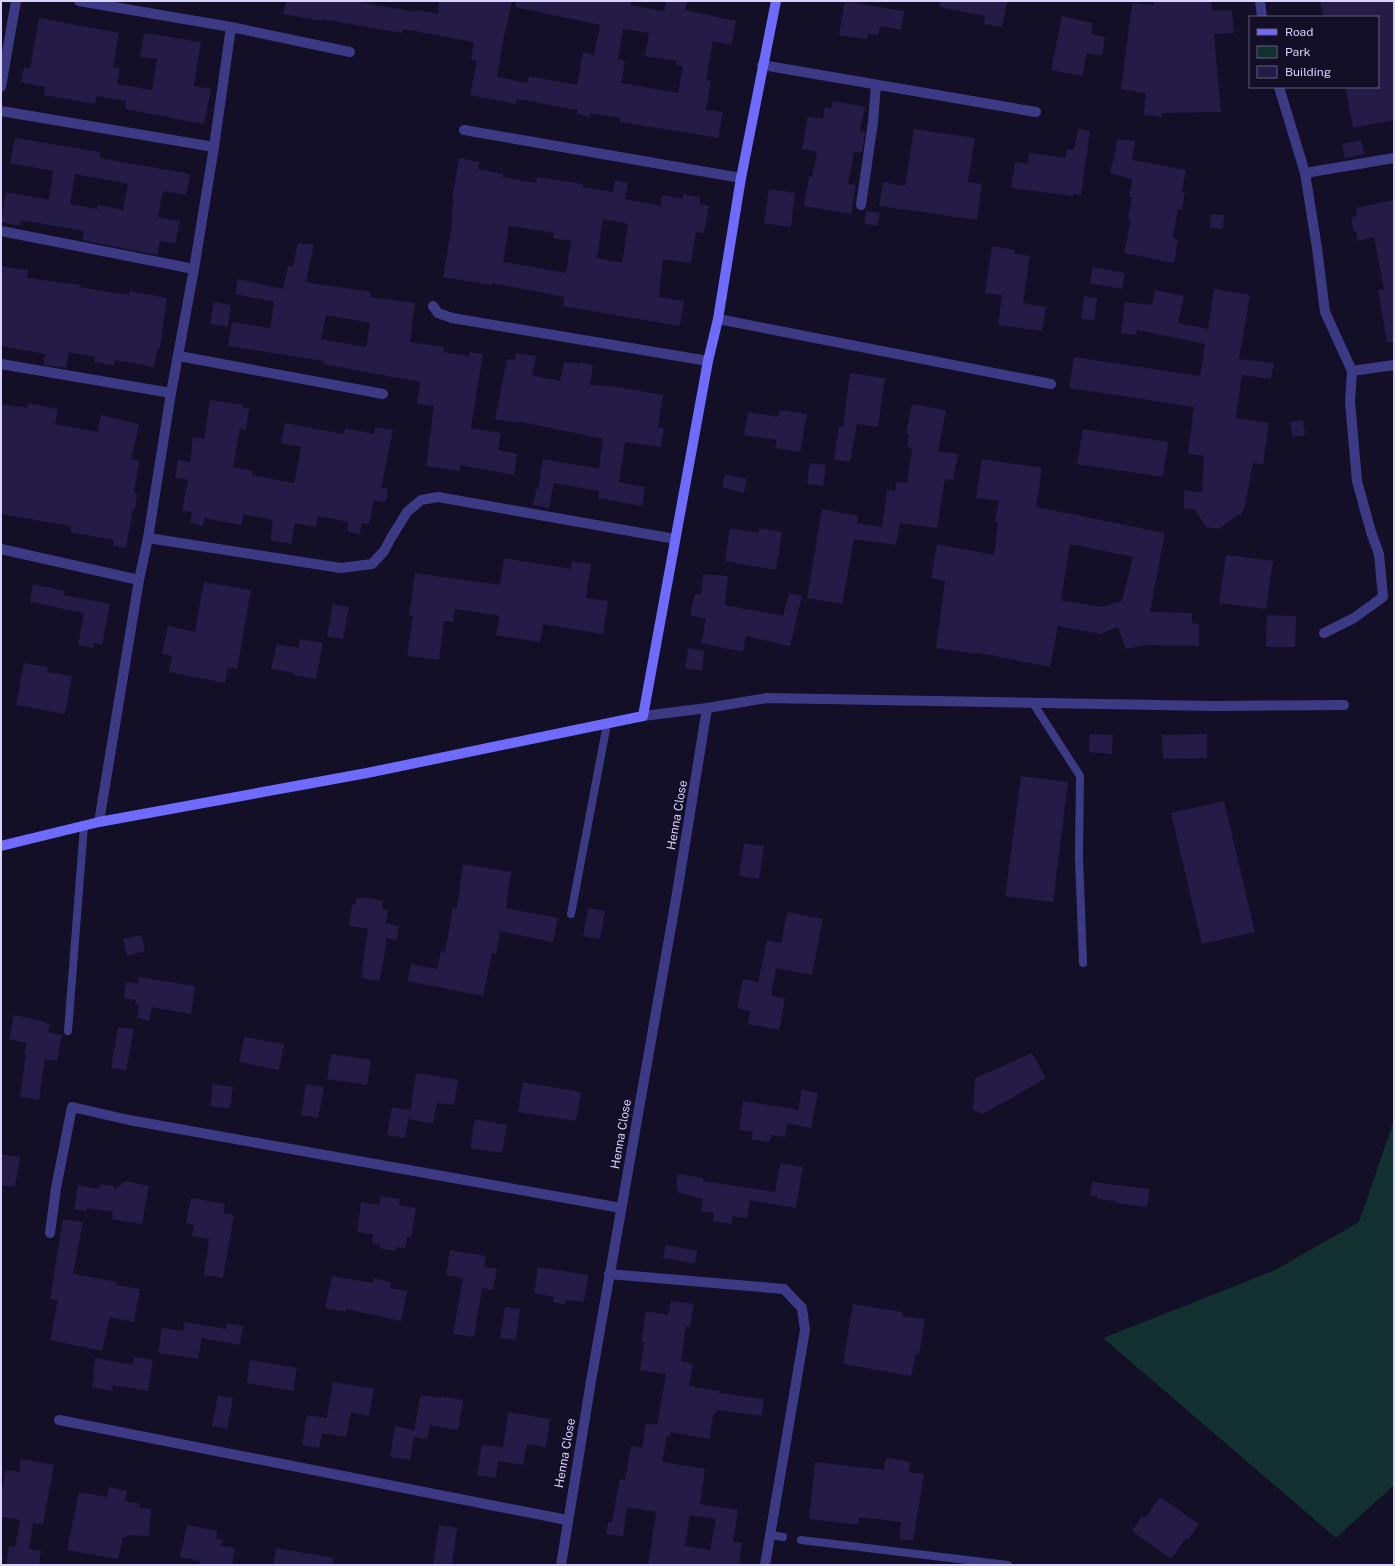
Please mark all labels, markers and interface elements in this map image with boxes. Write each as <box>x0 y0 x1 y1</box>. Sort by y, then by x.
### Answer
legend <box>1249 16 1379 88</box>
text: Road <box>1285 25 1313 39</box>
text: Park <box>1285 45 1311 59</box>
text: Building <box>1285 65 1331 79</box>
street label: Henna Close <box>664 779 690 851</box>
street label: Henna Close <box>608 1098 634 1170</box>
street label: Henna Close <box>552 1417 578 1489</box>

